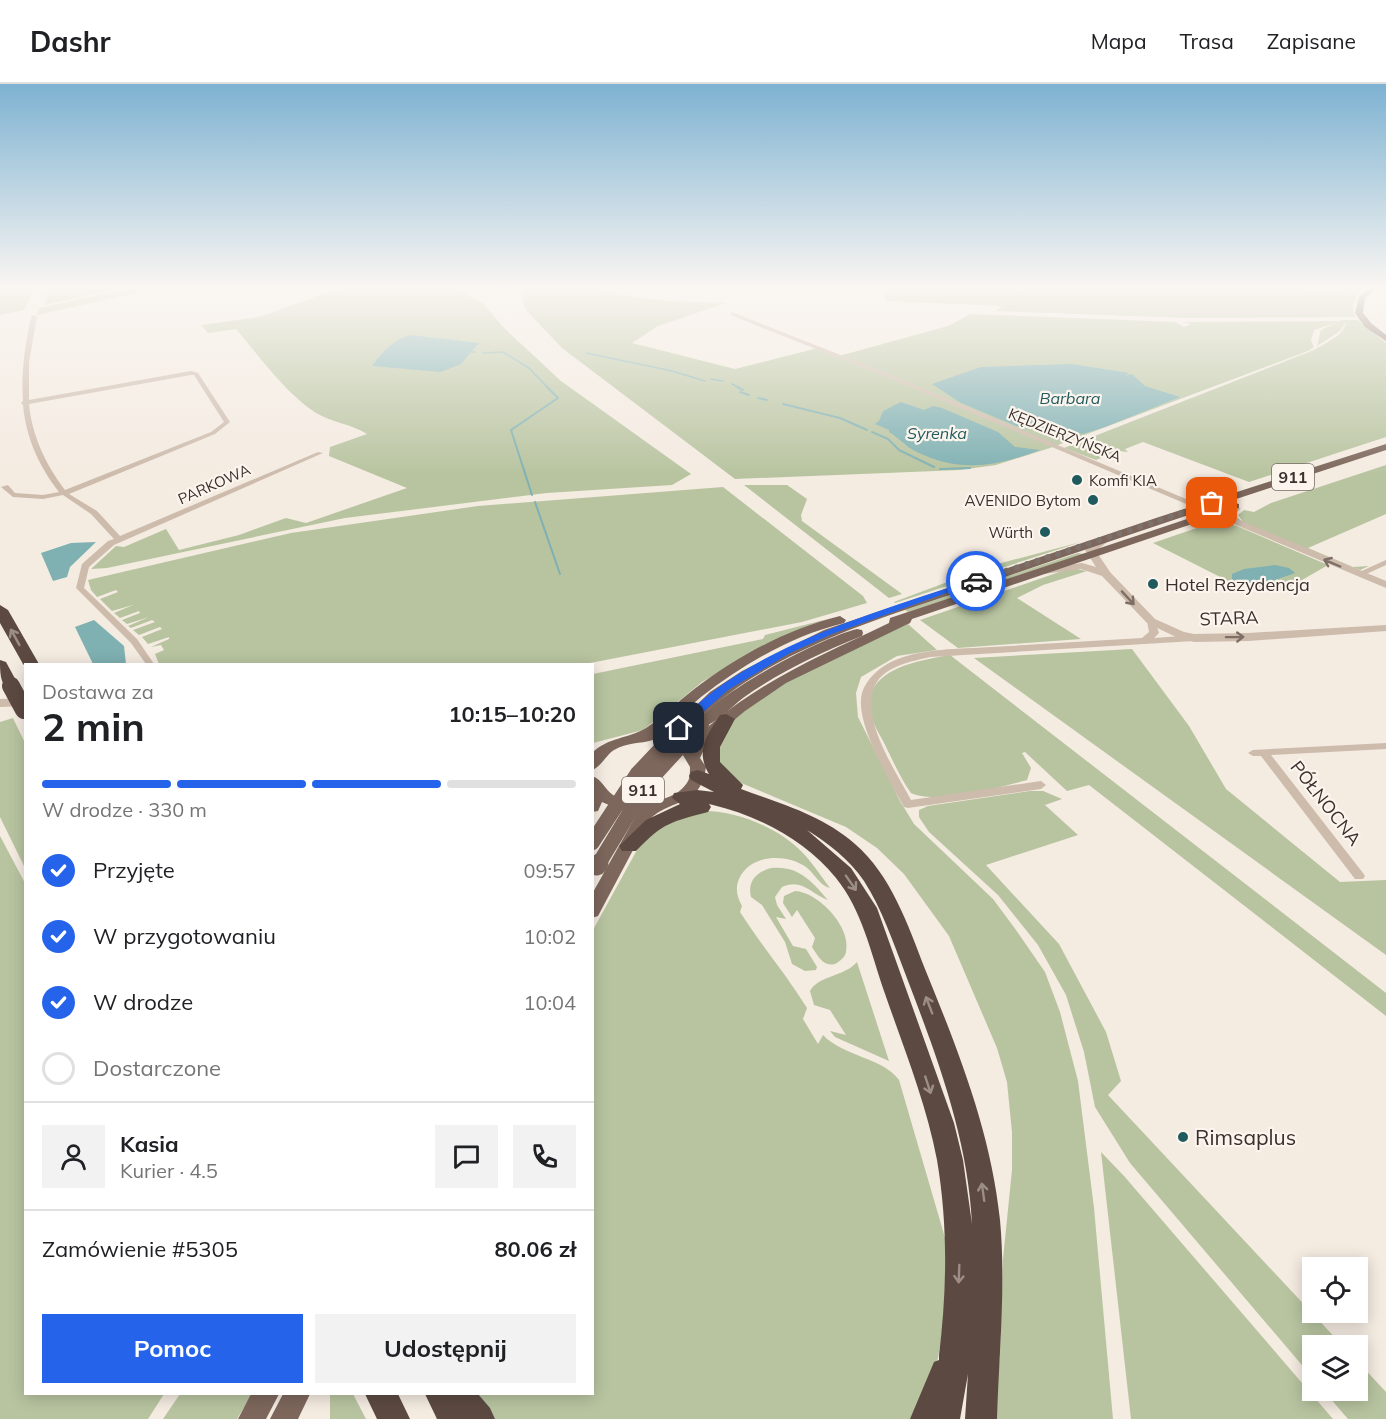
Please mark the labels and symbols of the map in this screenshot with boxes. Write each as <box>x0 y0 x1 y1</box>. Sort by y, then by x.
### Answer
water label: Barbara <box>1040 388 1101 408</box>
street label: KĘDZIERZYŃSKA <box>1006 404 1124 466</box>
water label: Syrenka <box>907 423 967 443</box>
street label: PARKOWA <box>175 460 253 508</box>
road number: 911 <box>1272 464 1314 490</box>
place label: Komfi KIA <box>1089 471 1157 490</box>
marker: Komfi KIA <box>1070 473 1084 487</box>
pin <box>1186 477 1237 528</box>
place label: AVENIDO Bytom <box>965 491 1081 510</box>
marker: AVENIDO Bytom <box>1086 493 1100 507</box>
place label: Würth <box>989 523 1033 542</box>
marker: Würth <box>1038 525 1052 539</box>
courier <box>946 551 1006 611</box>
one-way arrow <box>1323 557 1342 568</box>
place label: Hotel Rezydencja <box>1165 573 1310 596</box>
marker: Hotel Rezydencja <box>1146 577 1160 591</box>
one-way arrow <box>1121 591 1135 606</box>
street label: STARA <box>1199 605 1259 631</box>
one-way arrow <box>9 629 21 646</box>
one-way arrow <box>1224 631 1244 643</box>
pin <box>653 702 704 753</box>
street label: PÓŁNOCNA <box>1286 756 1366 850</box>
road number: 911 <box>622 777 664 803</box>
one-way arrow <box>845 874 858 890</box>
one-way arrow <box>922 996 933 1015</box>
one-way arrow <box>923 1075 934 1094</box>
place label: Rimsaplus <box>1195 1124 1296 1150</box>
marker: Rimsaplus <box>1176 1130 1190 1144</box>
one-way arrow <box>977 1183 988 1202</box>
one-way arrow <box>954 1264 965 1284</box>

